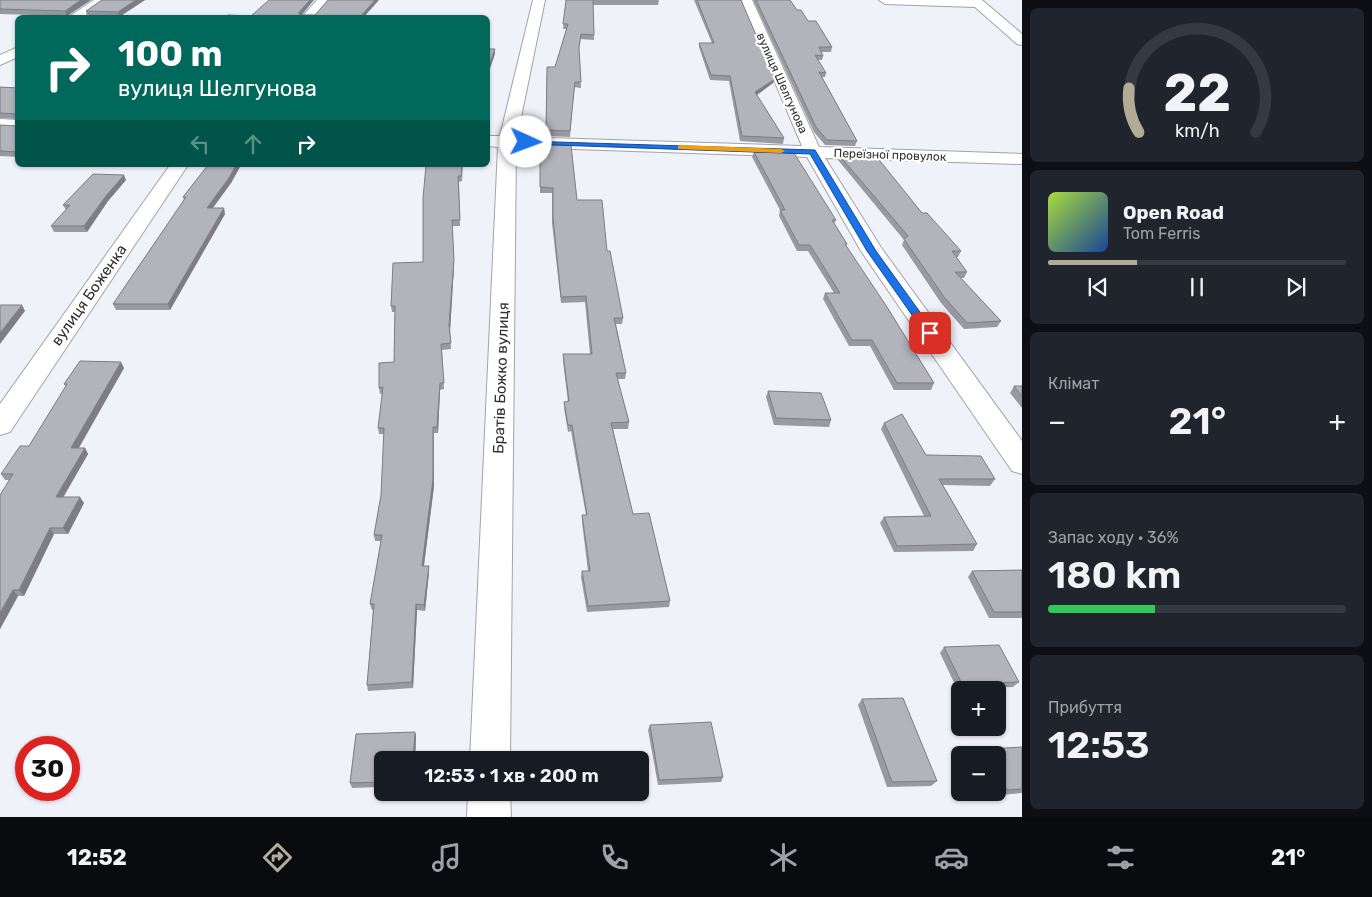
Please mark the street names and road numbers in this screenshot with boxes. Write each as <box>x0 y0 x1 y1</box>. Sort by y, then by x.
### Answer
street label: вулиця Шелгунова <box>754 31 810 135</box>
street label: Переїзної провулок <box>833 146 947 164</box>
street label: вулиця Боженка <box>47 241 131 349</box>
street label: Братів Божко вулиця <box>489 302 513 454</box>

